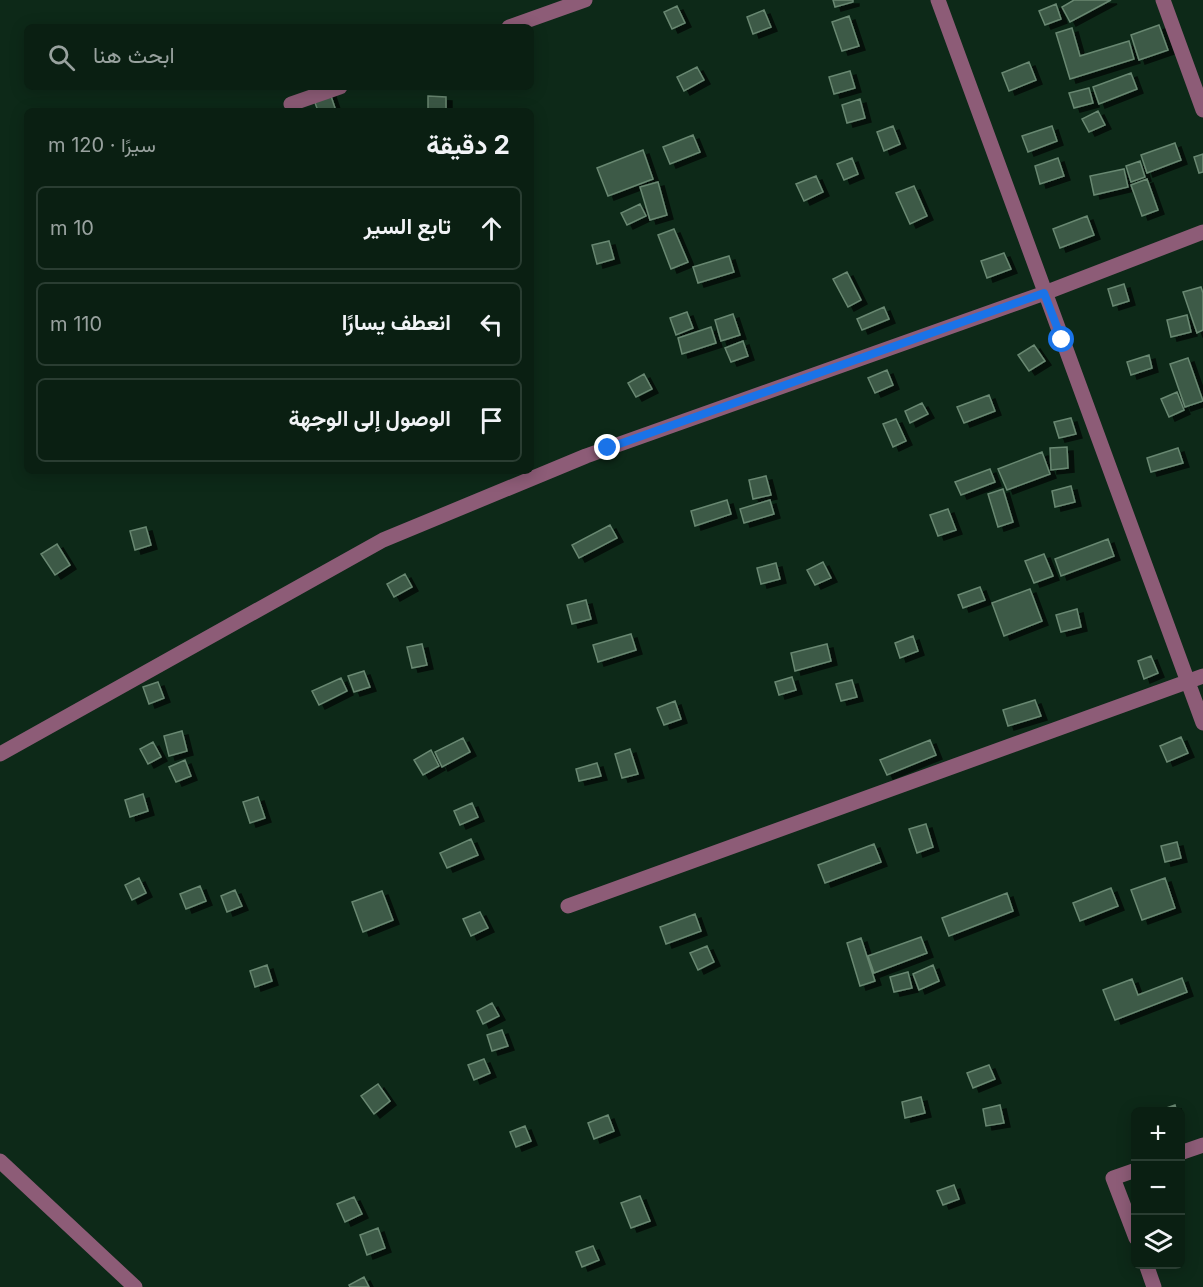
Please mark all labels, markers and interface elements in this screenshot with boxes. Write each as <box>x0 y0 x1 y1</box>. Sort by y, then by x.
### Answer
search box <box>24 24 534 90</box>
icon: search <box>45 41 78 74</box>
text: ابحث هنا <box>93 42 175 68</box>
text: 2 دقيقة <box>426 129 510 160</box>
text: سيرًا · 120 m <box>48 133 156 157</box>
icon: ahead <box>475 212 508 245</box>
text: تابع السير <box>364 213 451 239</box>
text: 10 m <box>50 216 94 240</box>
icon: left <box>475 308 508 341</box>
text: انعطف يسارًا <box>342 309 451 335</box>
text: 110 m <box>50 312 102 336</box>
route start <box>1048 326 1074 352</box>
icon: arrive <box>475 404 508 437</box>
text: الوصول إلى الوجهة <box>288 405 451 431</box>
route end <box>594 434 620 460</box>
map controls <box>1131 1107 1185 1269</box>
button: + <box>1131 1107 1185 1161</box>
button: − <box>1131 1161 1185 1215</box>
button: layers <box>1131 1215 1185 1269</box>

